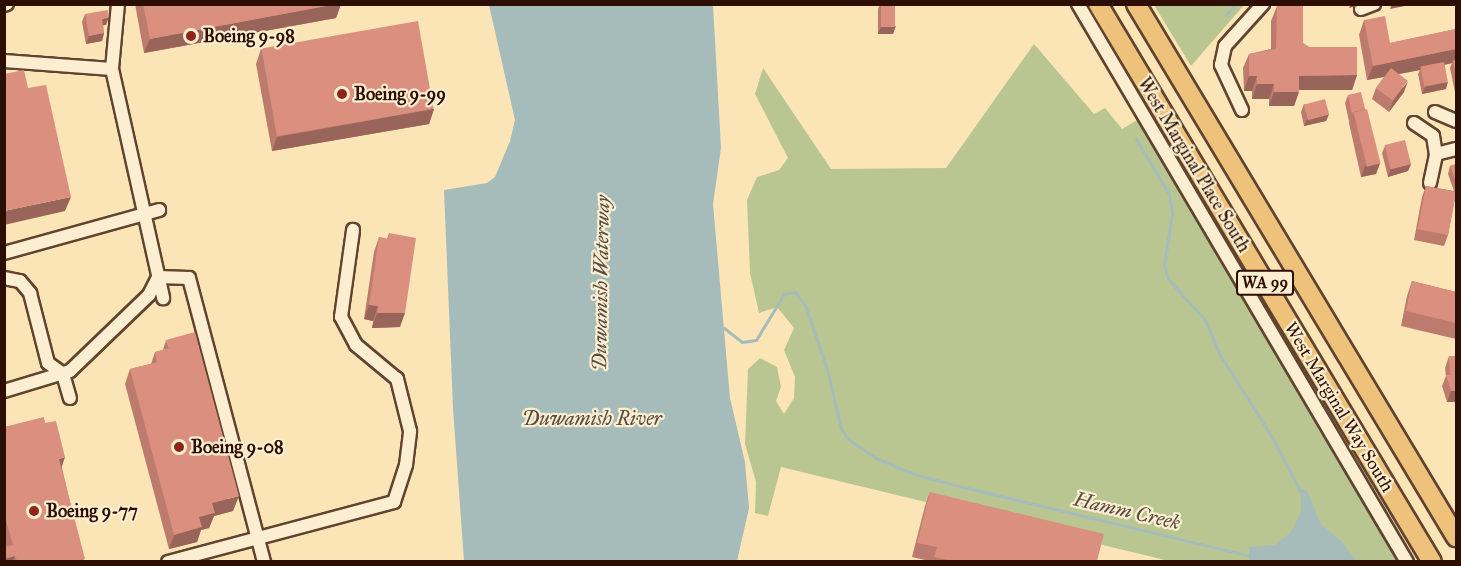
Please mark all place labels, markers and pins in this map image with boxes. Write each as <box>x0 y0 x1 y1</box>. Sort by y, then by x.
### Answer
place label: Boeing 9-98 <box>203 25 295 47</box>
marker: Boeing 9-98 <box>184 29 198 43</box>
place label: Boeing 9-99 <box>354 83 446 105</box>
marker: Boeing 9-99 <box>335 87 349 101</box>
place label: Boeing 9-08 <box>191 436 284 458</box>
marker: Boeing 9-08 <box>172 440 186 454</box>
place label: Boeing 9-77 <box>46 500 138 522</box>
marker: Boeing 9-77 <box>27 504 41 518</box>

